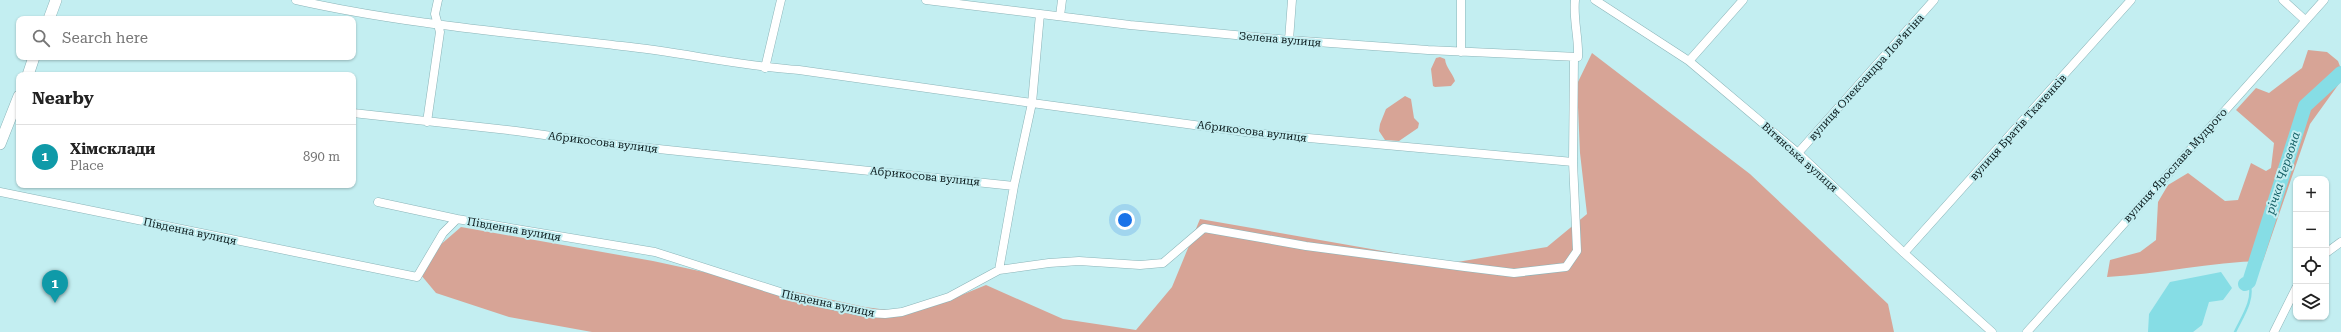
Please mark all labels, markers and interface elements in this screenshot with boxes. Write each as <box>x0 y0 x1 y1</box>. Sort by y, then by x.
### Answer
street label: вулиця Олександра Ловʼягіна <box>1806 11 1927 143</box>
search box <box>16 16 356 60</box>
icon: search <box>30 27 52 49</box>
text: Search here <box>62 29 148 47</box>
street label: Зелена вулиця <box>1238 29 1322 50</box>
street label: вулиця Братів Ткаченків <box>1967 72 2069 183</box>
text: Nearby <box>32 88 94 108</box>
street label: вулиця Ярослава Мудрого <box>2121 106 2230 225</box>
street label: Абрикосова вулиця <box>1196 118 1307 145</box>
street label: Вітянська вулиця <box>1759 120 1840 195</box>
street label: Абрикосова вулиця <box>547 129 658 156</box>
water label: річка Червона <box>2263 130 2303 217</box>
text: Хімсклади <box>70 140 155 158</box>
text: 1 <box>41 149 49 164</box>
text: 890 m <box>303 149 340 164</box>
text: Place <box>70 158 104 173</box>
street label: Абрикосова вулиця <box>869 164 980 189</box>
map controls <box>2293 176 2329 320</box>
button: + <box>2293 176 2329 212</box>
your location <box>1115 210 1135 230</box>
button: − <box>2293 212 2329 248</box>
street label: Південна вулиця <box>142 215 238 248</box>
street label: Південна вулиця <box>466 215 562 244</box>
button: locate <box>2293 248 2329 284</box>
pin: 1 <box>42 270 68 303</box>
button: layers <box>2293 284 2329 320</box>
street label: Південна вулиця <box>780 287 876 320</box>

